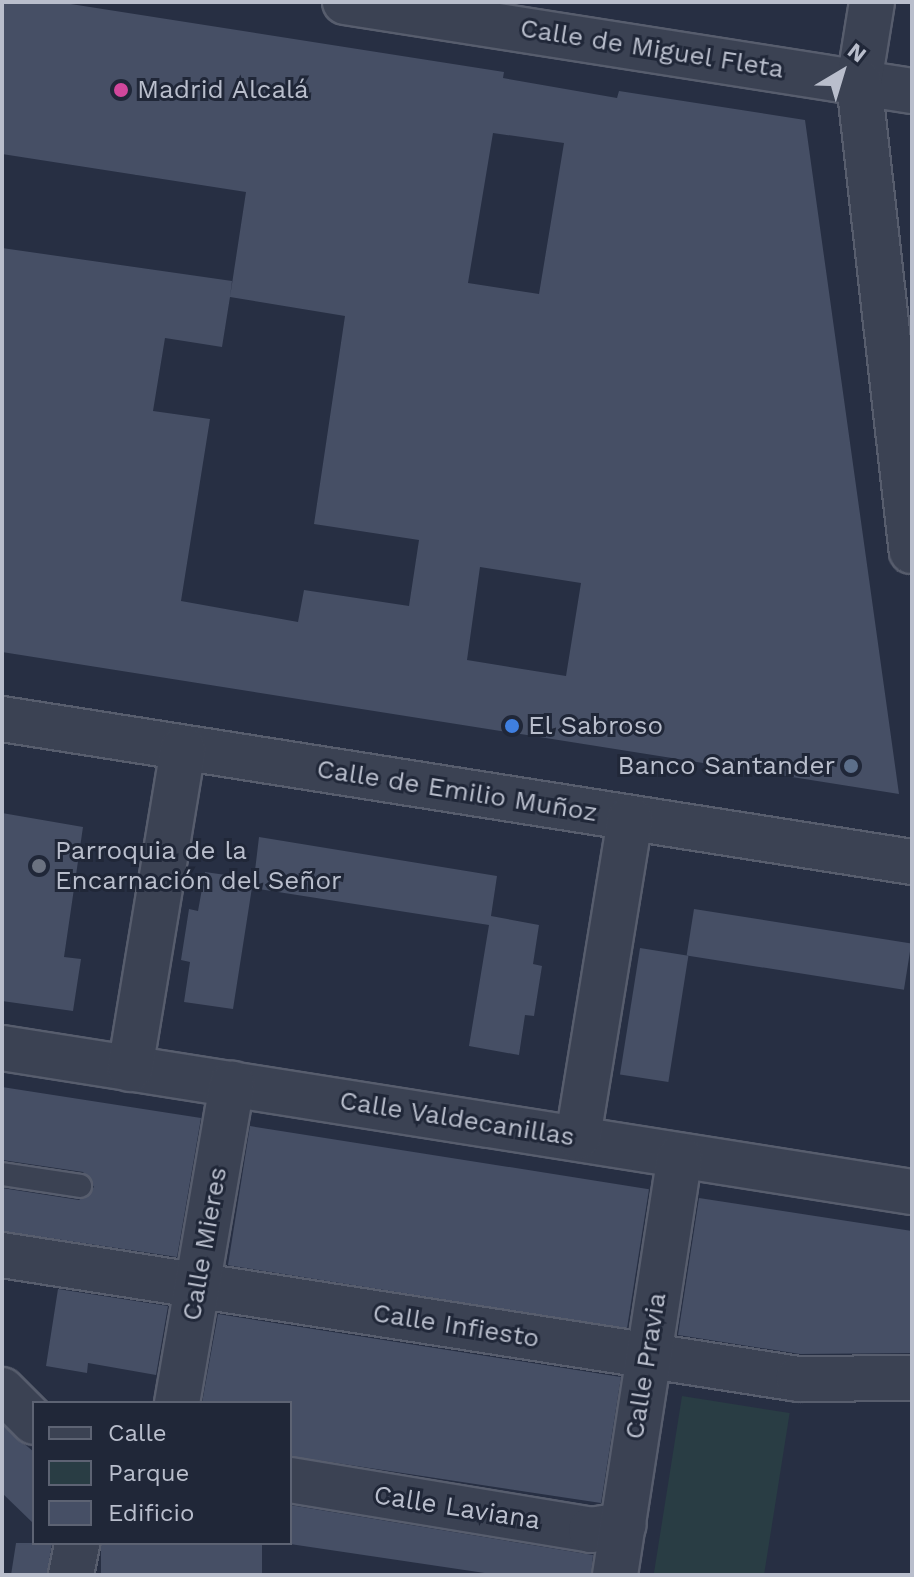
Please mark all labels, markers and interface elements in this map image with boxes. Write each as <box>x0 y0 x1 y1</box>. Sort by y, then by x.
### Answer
street label: Calle de Miguel Fleta <box>518 13 786 85</box>
north arrow <box>802 32 882 112</box>
text: N <box>843 38 871 68</box>
place label: Madrid Alcalá <box>137 74 310 106</box>
marker: Madrid Alcalá <box>112 81 130 99</box>
place label: El Sabroso <box>528 710 664 742</box>
marker: El Sabroso <box>503 717 521 735</box>
place label: Banco Santander <box>618 750 835 782</box>
street label: Calle de Emilio Muñoz <box>315 753 599 829</box>
marker: Banco Santander <box>842 757 860 775</box>
place label: Parroquia de la Encarnación del Señor <box>55 835 343 896</box>
marker: Parroquia de la Encarnación del Señor <box>30 857 48 875</box>
street label: Calle Valdecanillas <box>337 1085 577 1153</box>
street label: Calle Mieres <box>176 1165 234 1323</box>
street label: Calle Pravia <box>619 1291 673 1441</box>
street label: Calle Infiesto <box>371 1297 541 1355</box>
legend <box>32 1401 292 1545</box>
text: Calle <box>108 1419 167 1447</box>
text: Parque <box>108 1459 189 1487</box>
street label: Calle Laviana <box>372 1479 542 1537</box>
text: Edificio <box>108 1499 194 1527</box>

